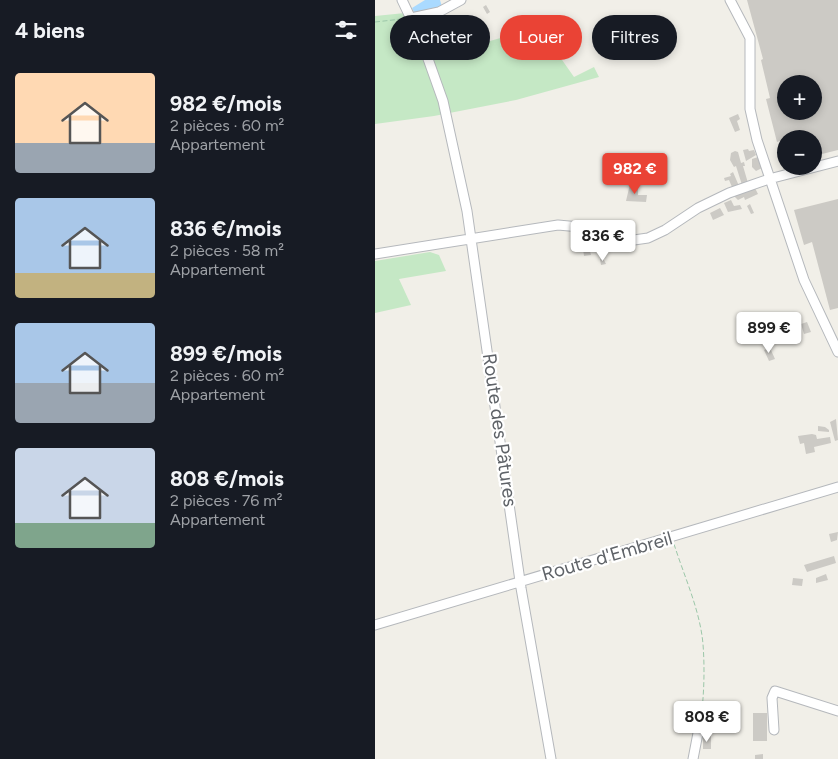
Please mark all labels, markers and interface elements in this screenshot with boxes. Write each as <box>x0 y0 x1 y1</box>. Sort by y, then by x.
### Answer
chip: Acheter <box>390 15 490 60</box>
chip: Louer <box>500 15 582 60</box>
chip: Filtres <box>592 15 677 60</box>
icon: filters <box>332 16 360 44</box>
text: 4 biens <box>15 18 85 43</box>
map controls <box>777 75 822 175</box>
button: + <box>777 75 822 120</box>
text: 982 €/mois <box>170 91 282 116</box>
icon: home <box>55 93 115 153</box>
text: 2 pièces · 60 m² <box>170 116 284 135</box>
button: − <box>777 130 822 175</box>
text: Appartement <box>170 135 265 154</box>
pin: 982 € <box>600 152 670 195</box>
text: 982 € <box>613 159 657 178</box>
text: 836 €/mois <box>170 216 281 241</box>
icon: home <box>55 218 115 278</box>
pin: 836 € <box>568 220 638 262</box>
text: 836 € <box>582 226 624 245</box>
text: 2 pièces · 58 m² <box>170 241 284 260</box>
text: Appartement <box>170 260 265 279</box>
pin: 899 € <box>734 312 804 354</box>
text: 899 € <box>747 318 791 337</box>
text: 899 €/mois <box>170 341 282 366</box>
icon: home <box>55 343 115 403</box>
street label: Route des Pâtures <box>478 352 522 508</box>
text: 2 pièces · 60 m² <box>170 366 284 385</box>
text: Appartement <box>170 385 265 404</box>
text: 808 €/mois <box>170 466 284 491</box>
icon: home <box>55 468 115 528</box>
text: 2 pièces · 76 m² <box>170 491 283 510</box>
text: Appartement <box>170 510 265 529</box>
street label: Route d'Embreil <box>539 526 675 586</box>
pin: 808 € <box>672 700 742 743</box>
text: 808 € <box>685 707 729 726</box>

